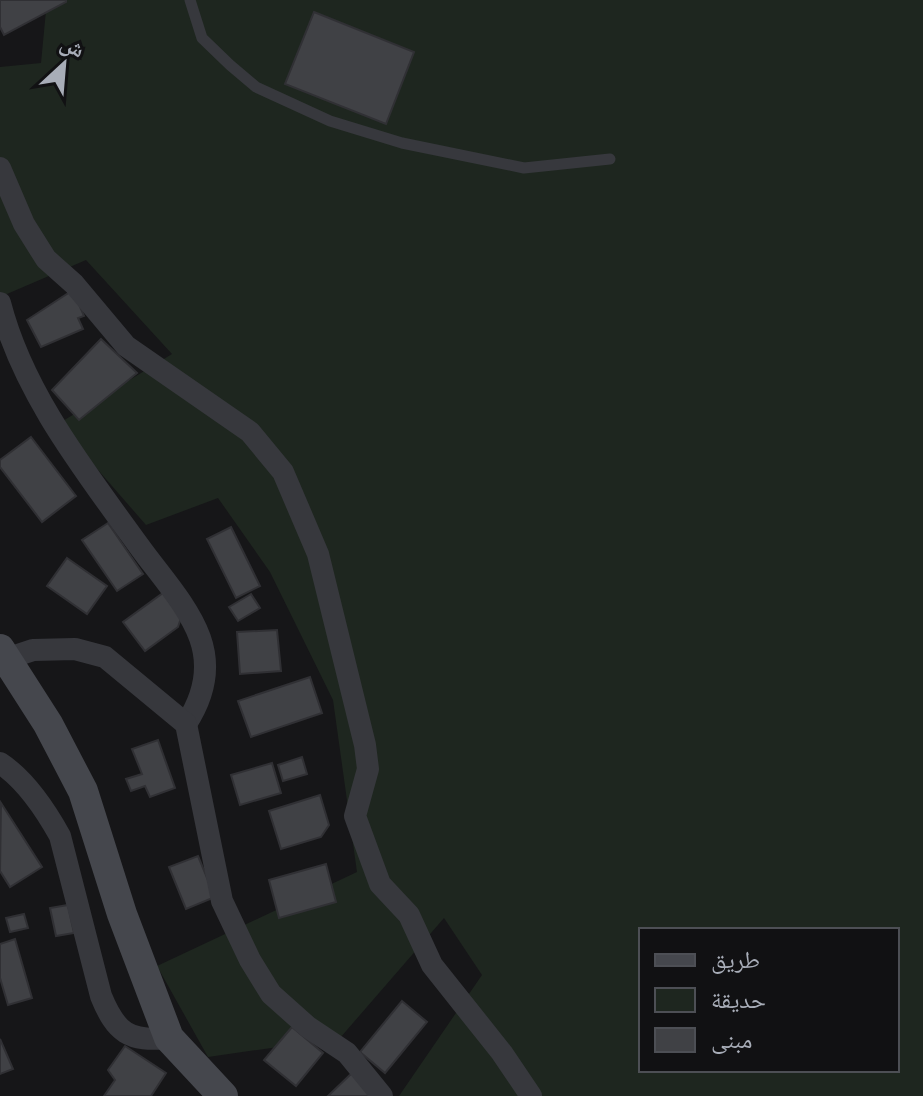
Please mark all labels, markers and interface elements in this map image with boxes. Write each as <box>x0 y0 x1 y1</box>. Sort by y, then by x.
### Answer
north arrow <box>24 24 104 104</box>
text: ش <box>56 29 89 64</box>
legend <box>639 928 899 1072</box>
text: طريق <box>711 945 760 974</box>
text: حديقة <box>711 985 766 1014</box>
text: مبنى <box>711 1025 752 1054</box>

